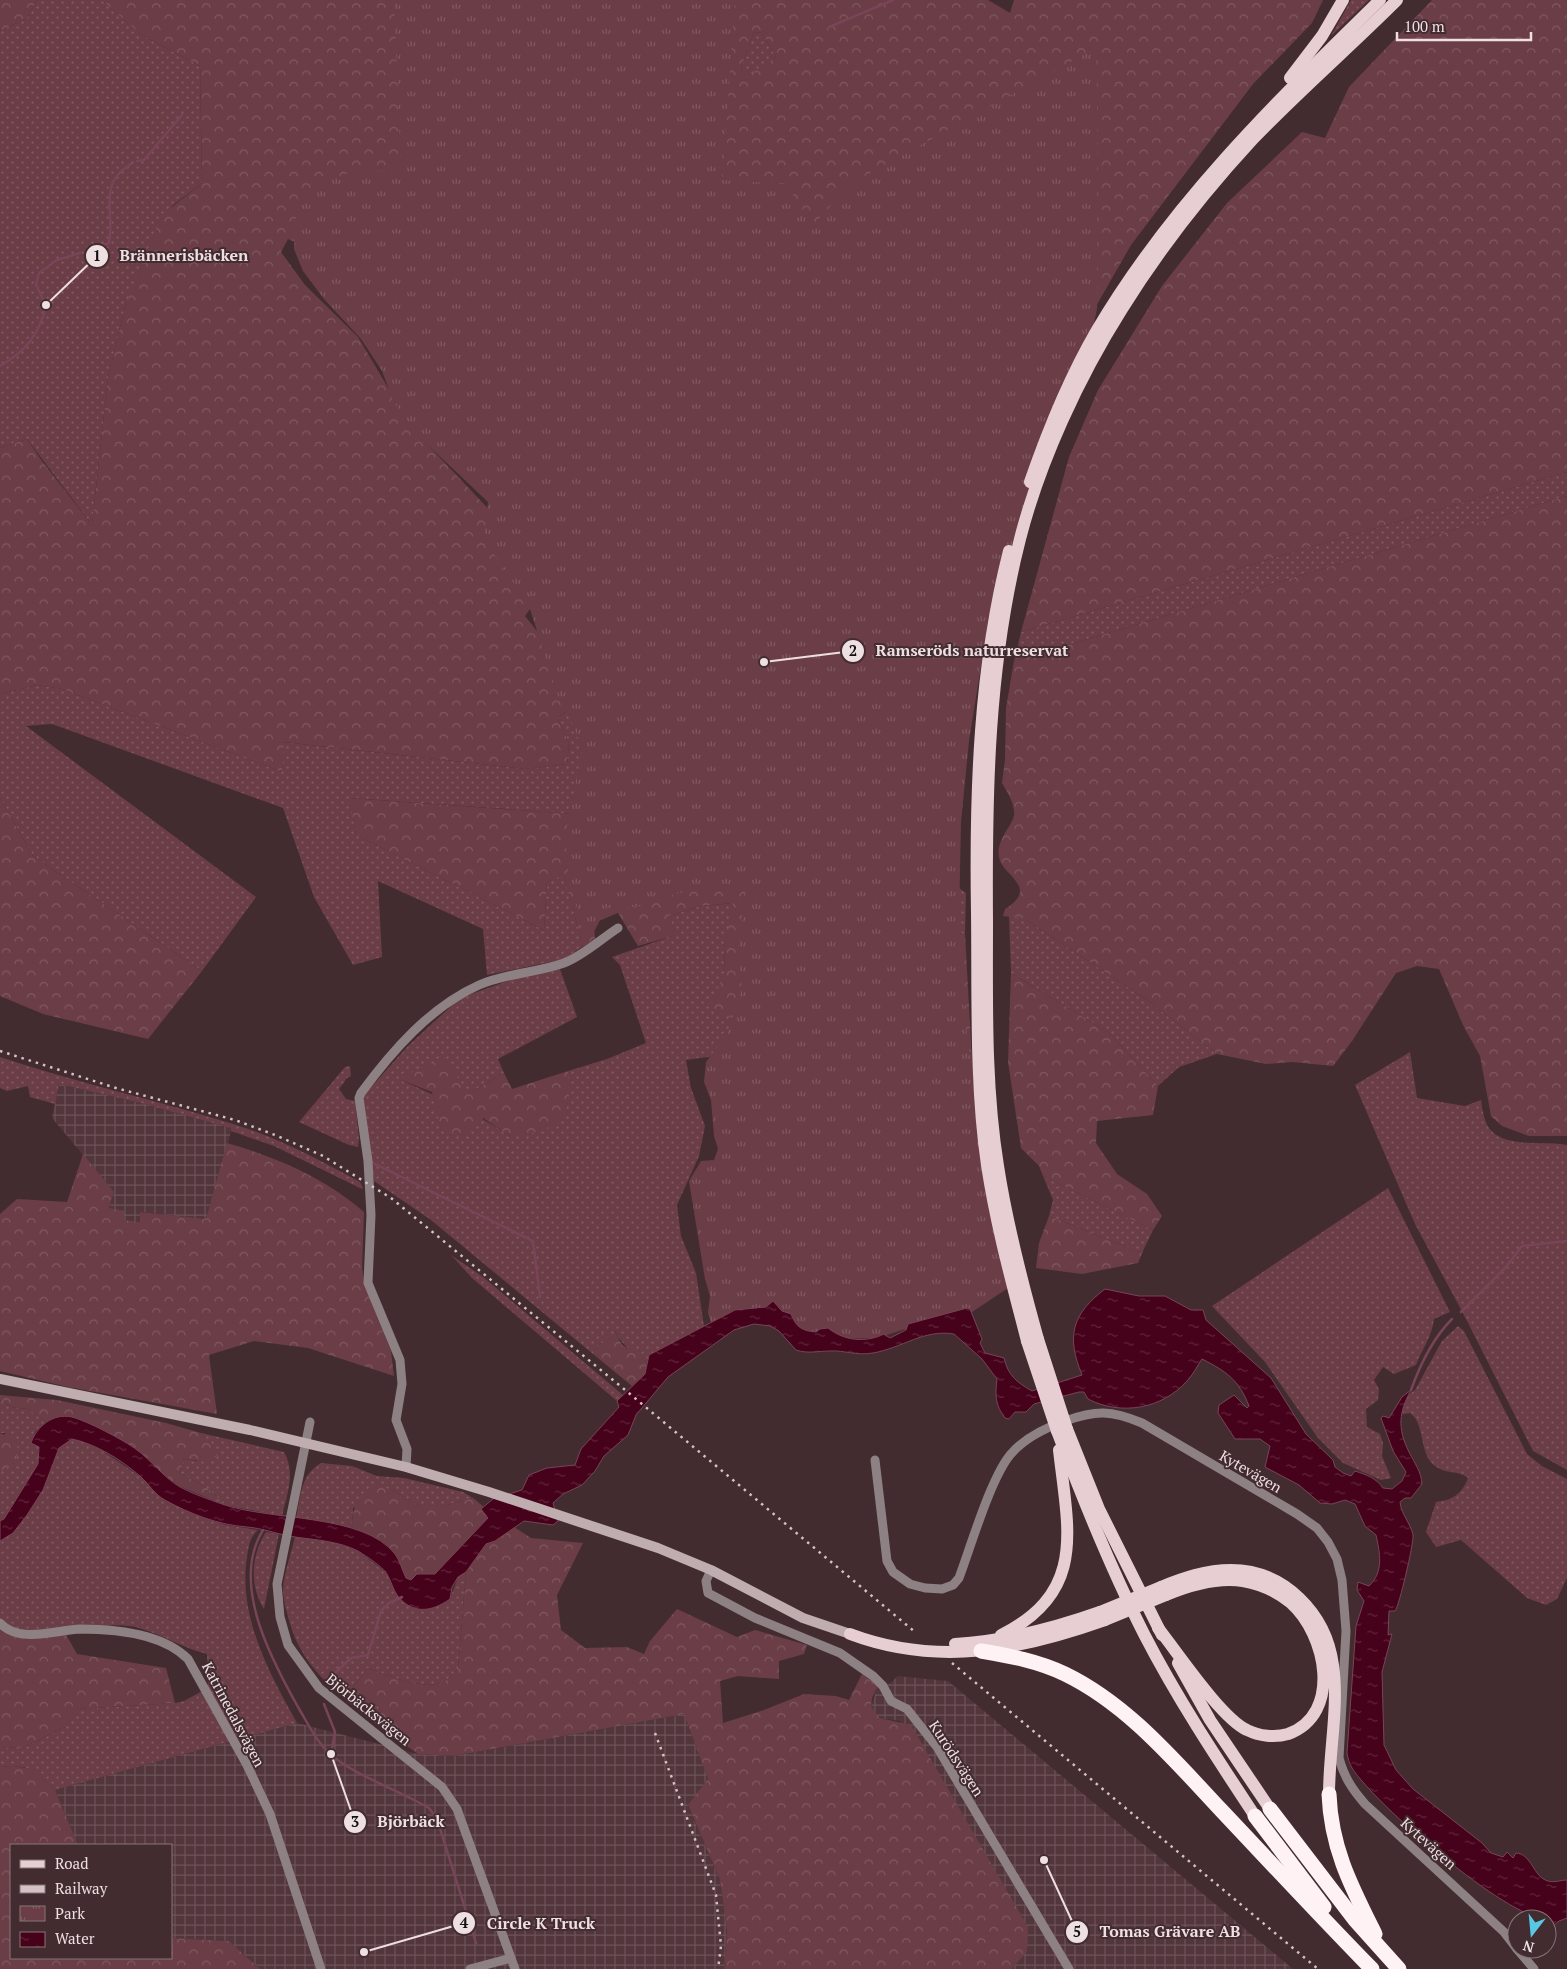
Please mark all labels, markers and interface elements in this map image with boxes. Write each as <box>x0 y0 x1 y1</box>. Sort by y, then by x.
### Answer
scale bar <box>1397 10 1531 42</box>
text: 100 m <box>1404 16 1445 36</box>
callout: Brännerisbäcken <box>85 240 259 271</box>
text: Brännerisbäcken <box>120 244 249 266</box>
text: 1 <box>93 245 101 265</box>
callout: Ramseröds naturreservat <box>840 635 1078 666</box>
text: Ramseröds naturreservat <box>876 639 1069 661</box>
text: 2 <box>849 640 857 660</box>
street label: Kytevägen <box>1216 1445 1286 1497</box>
street label: Katrinedalsvägen <box>198 1658 270 1770</box>
street label: Björbäcksvägen <box>322 1668 416 1750</box>
street label: Kurödsvägen <box>925 1716 989 1800</box>
callout: Björbäck <box>342 1806 455 1837</box>
text: Björbäck <box>377 1810 445 1832</box>
text: 3 <box>351 1811 359 1831</box>
street label: Kytevägen <box>1397 1813 1461 1874</box>
legend <box>10 1844 172 1959</box>
text: Road <box>55 1853 88 1873</box>
text: Railway <box>55 1878 108 1898</box>
text: Park <box>55 1903 85 1923</box>
callout: Circle K Truck <box>452 1908 605 1939</box>
north arrow <box>1507 1909 1557 1959</box>
text: 4 <box>460 1912 469 1932</box>
text: Circle K Truck <box>487 1912 596 1934</box>
callout: Tomas Grävare AB <box>1065 1916 1251 1947</box>
text: Tomas Grävare AB <box>1100 1920 1240 1942</box>
text: 5 <box>1073 1921 1081 1941</box>
text: Water <box>55 1928 95 1948</box>
text: N <box>1520 1936 1536 1958</box>

